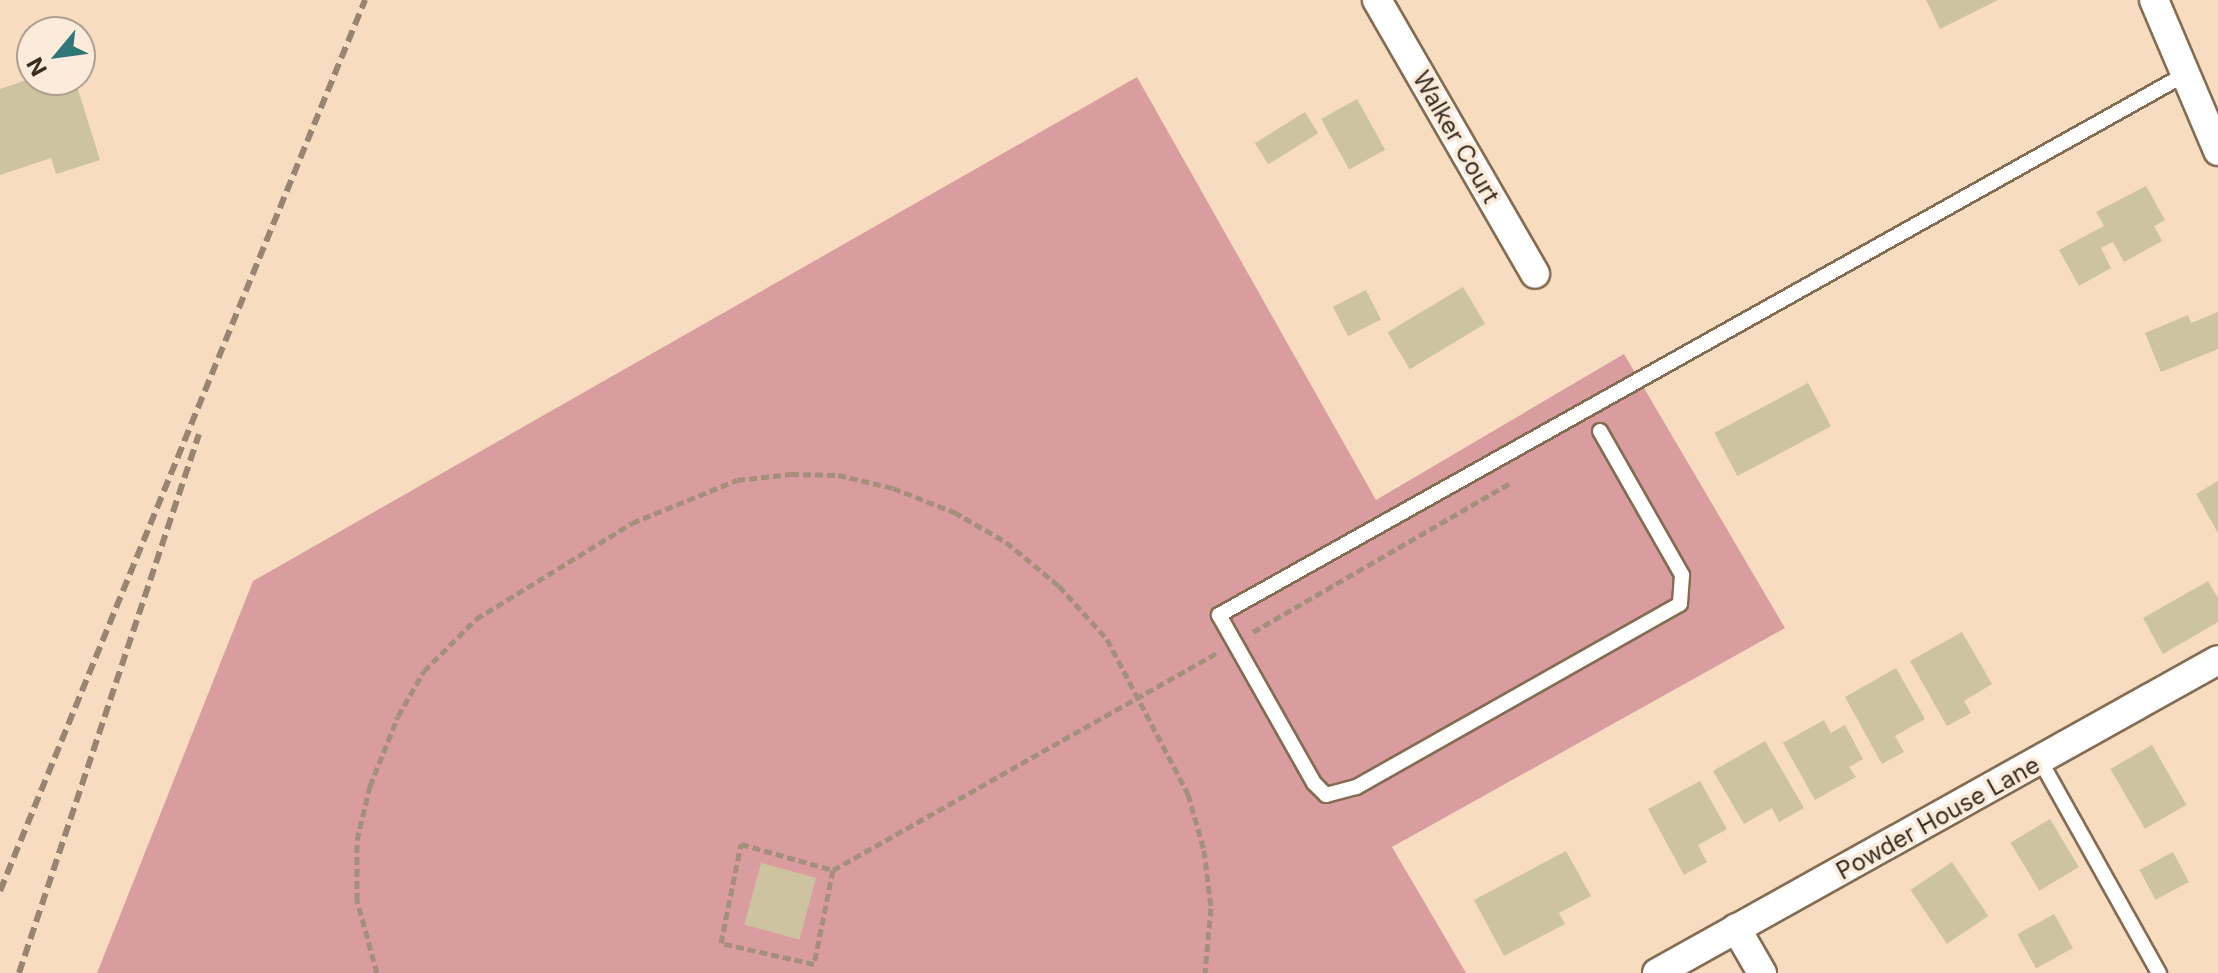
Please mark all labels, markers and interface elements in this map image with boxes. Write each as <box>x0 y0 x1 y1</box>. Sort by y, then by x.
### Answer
north arrow <box>16 16 96 96</box>
text: N <box>21 53 52 80</box>
street label: Walker Court <box>1407 66 1505 208</box>
street label: Powder House Lane <box>1831 750 2045 886</box>

